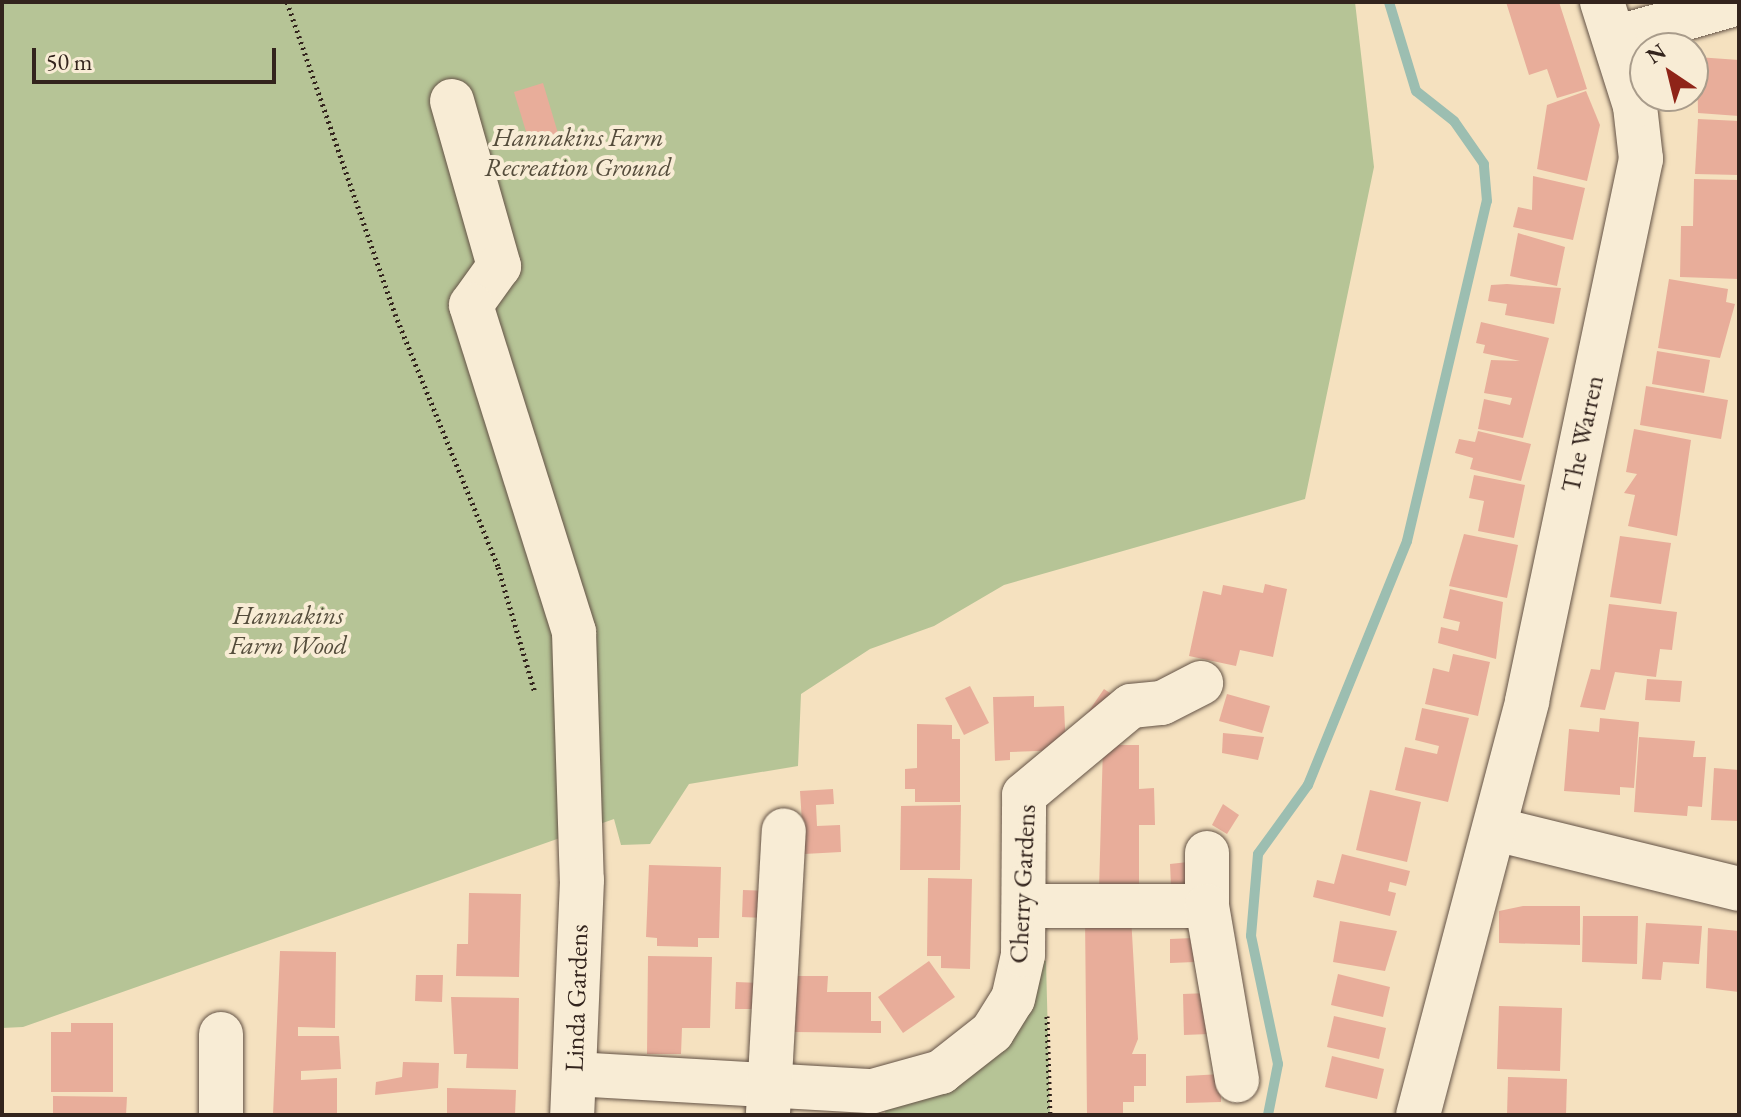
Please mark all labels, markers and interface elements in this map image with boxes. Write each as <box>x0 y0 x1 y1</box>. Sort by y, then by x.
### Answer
scale bar <box>36 32 280 82</box>
north arrow <box>1629 32 1709 112</box>
text: N <box>1640 37 1672 71</box>
text: 50 m <box>46 46 93 77</box>
park label: Hannakins Farm Recreation Ground <box>484 122 672 184</box>
street label: The Warren <box>1555 373 1611 495</box>
park label: Hannakins Farm Wood <box>229 600 347 662</box>
street label: Cherry Gardens <box>1003 804 1043 964</box>
street label: Linda Gardens <box>559 924 595 1072</box>

